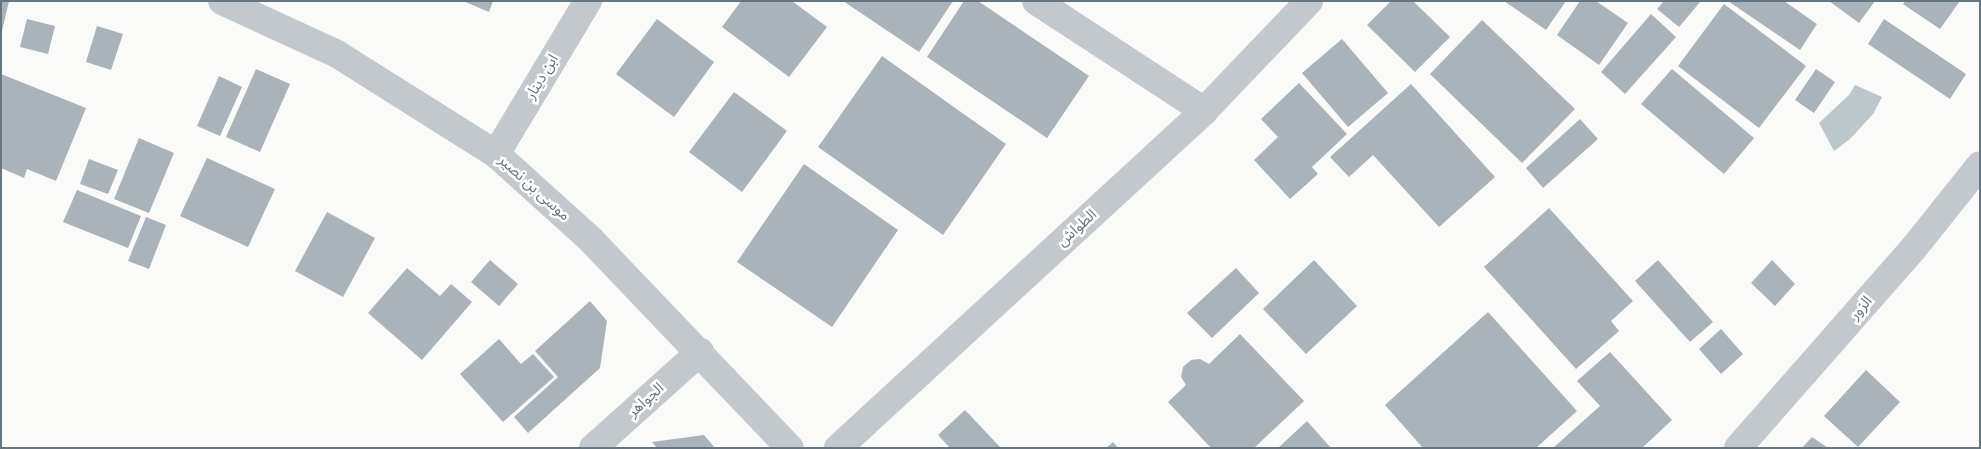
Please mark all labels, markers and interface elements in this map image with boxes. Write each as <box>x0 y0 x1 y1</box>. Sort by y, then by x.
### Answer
street label: ابن دينار <box>522 51 562 103</box>
street label: موسى بن نصير <box>495 151 573 225</box>
street label: الطواش <box>1054 206 1100 250</box>
street label: الزور <box>1846 292 1876 324</box>
street label: الجواهر <box>624 379 668 421</box>

